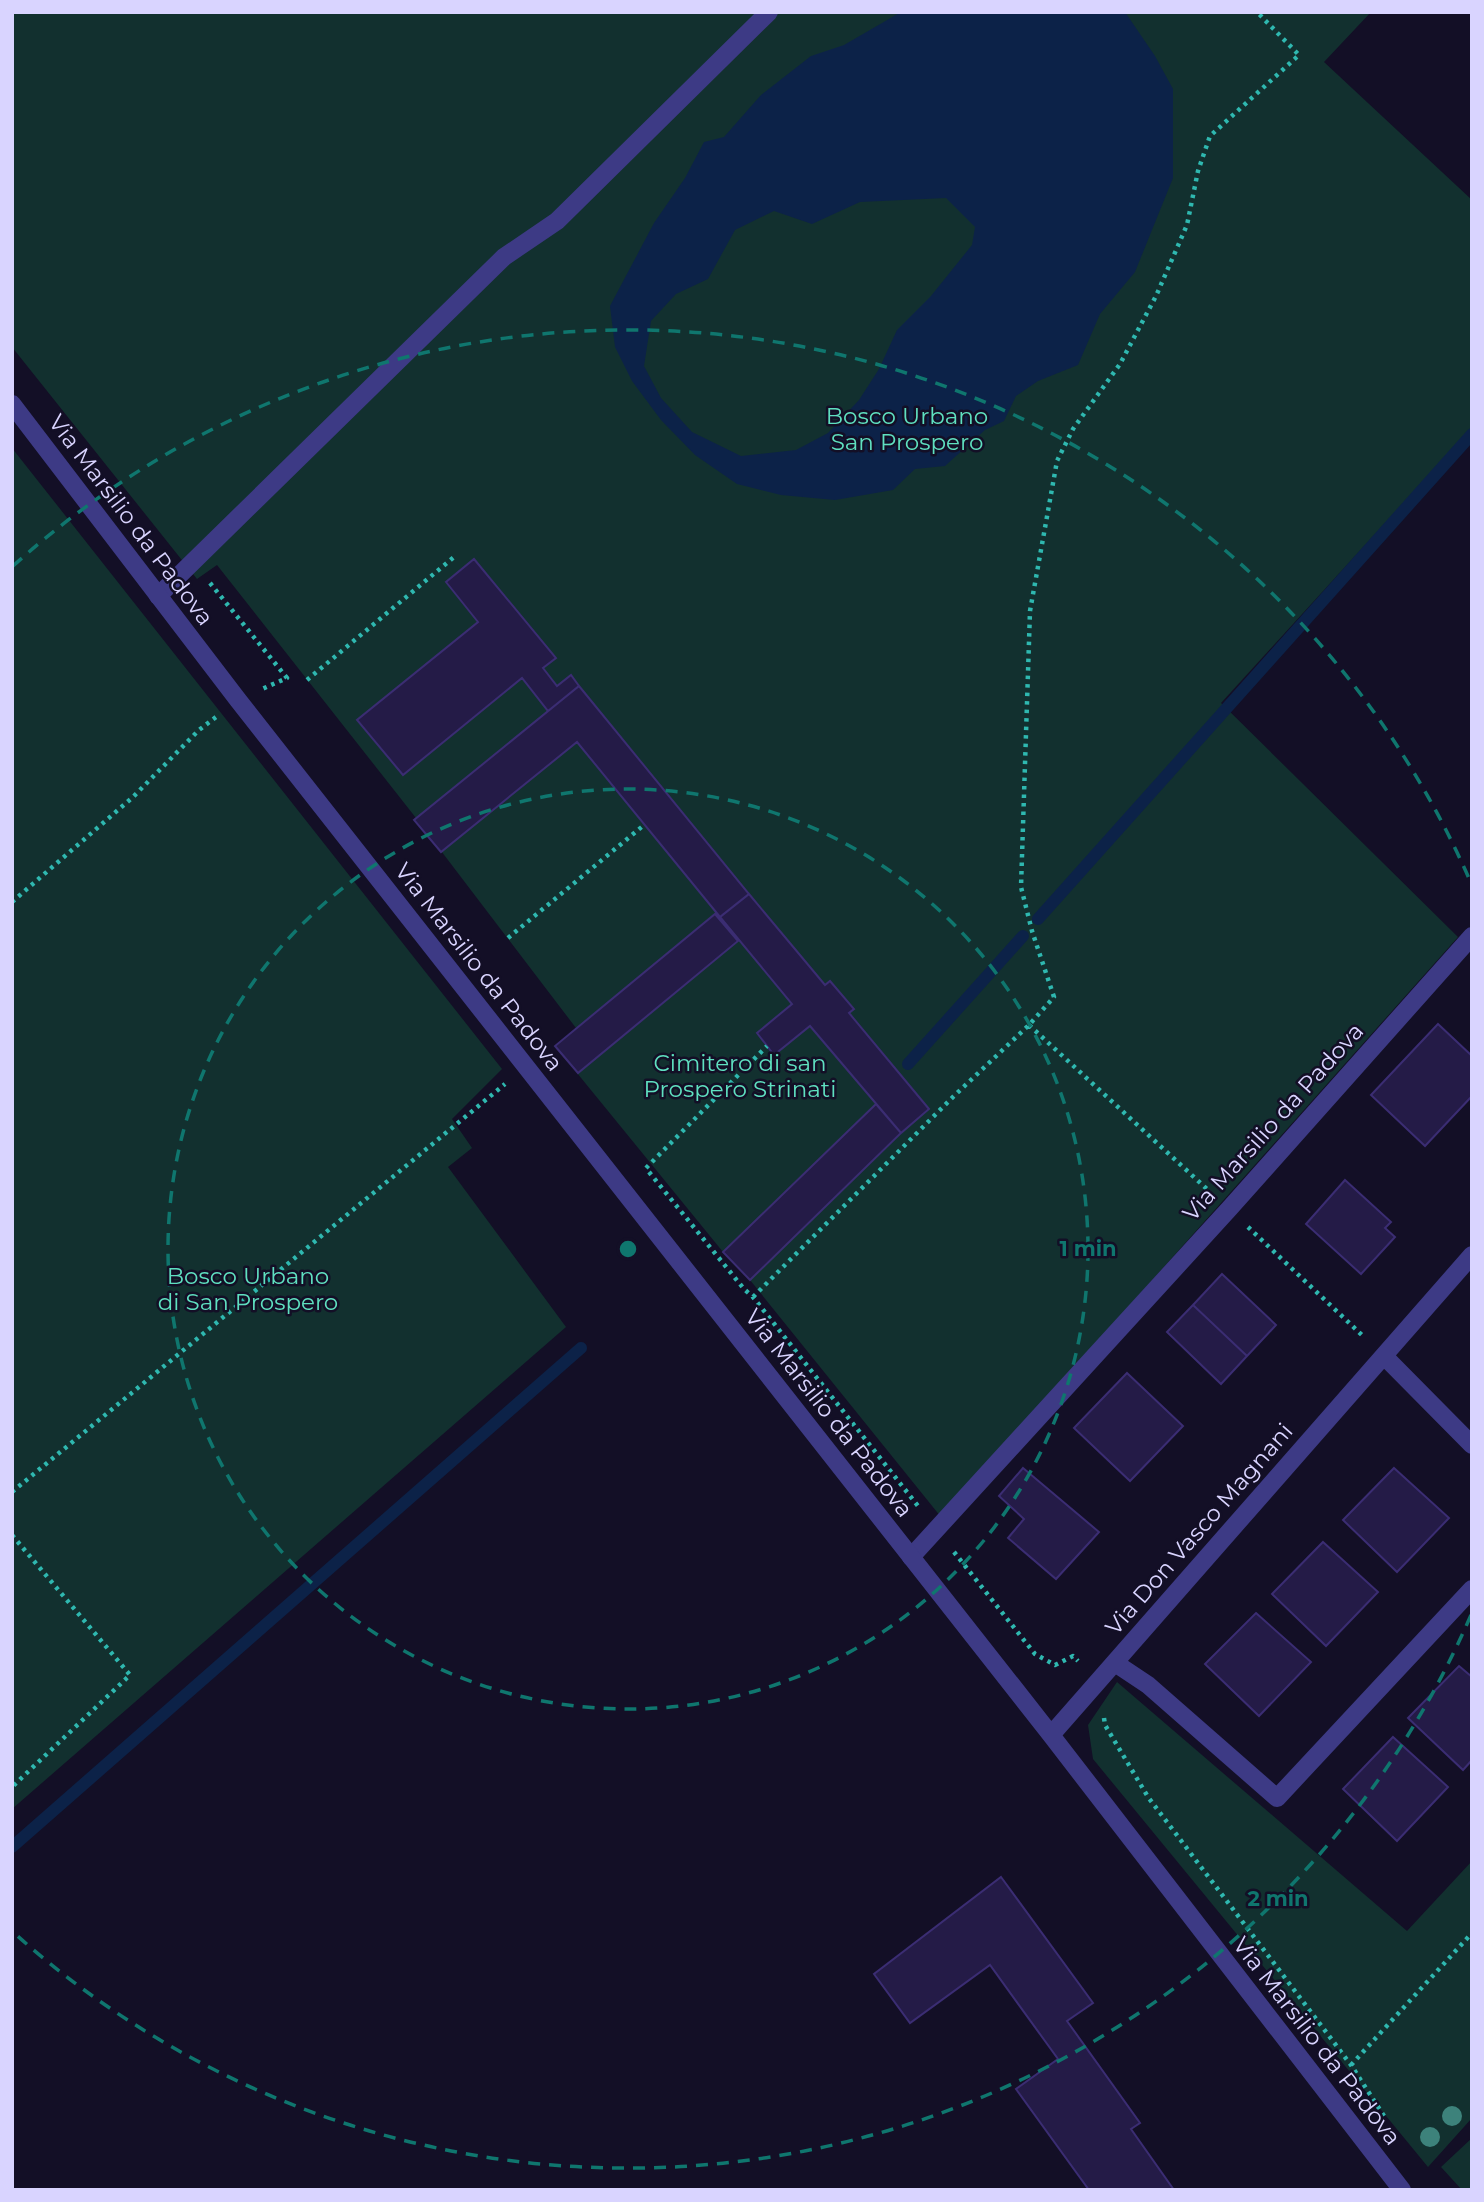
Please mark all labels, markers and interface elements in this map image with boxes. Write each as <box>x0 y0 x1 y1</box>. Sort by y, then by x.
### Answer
park label: Bosco Urbano San Prospero <box>826 402 988 456</box>
street label: Via Marsilio da Padova <box>43 409 219 631</box>
street label: Via Marsilio da Padova <box>389 857 569 1077</box>
street label: Via Marsilio da Padova <box>1177 1017 1369 1227</box>
park label: Cimitero di san Prospero Strinati <box>644 1049 836 1103</box>
text: 1 min <box>1059 1236 1117 1261</box>
centre of rings <box>616 1237 640 1261</box>
park label: Bosco Urbano di San Prospero <box>158 1262 338 1316</box>
street label: Via Marsilio da Padova <box>739 1303 919 1523</box>
street label: Via Don Vasco Magnani <box>1099 1417 1299 1641</box>
text: 2 min <box>1247 1886 1309 1911</box>
street label: Via Marsilio da Padova <box>1227 1931 1407 2151</box>

